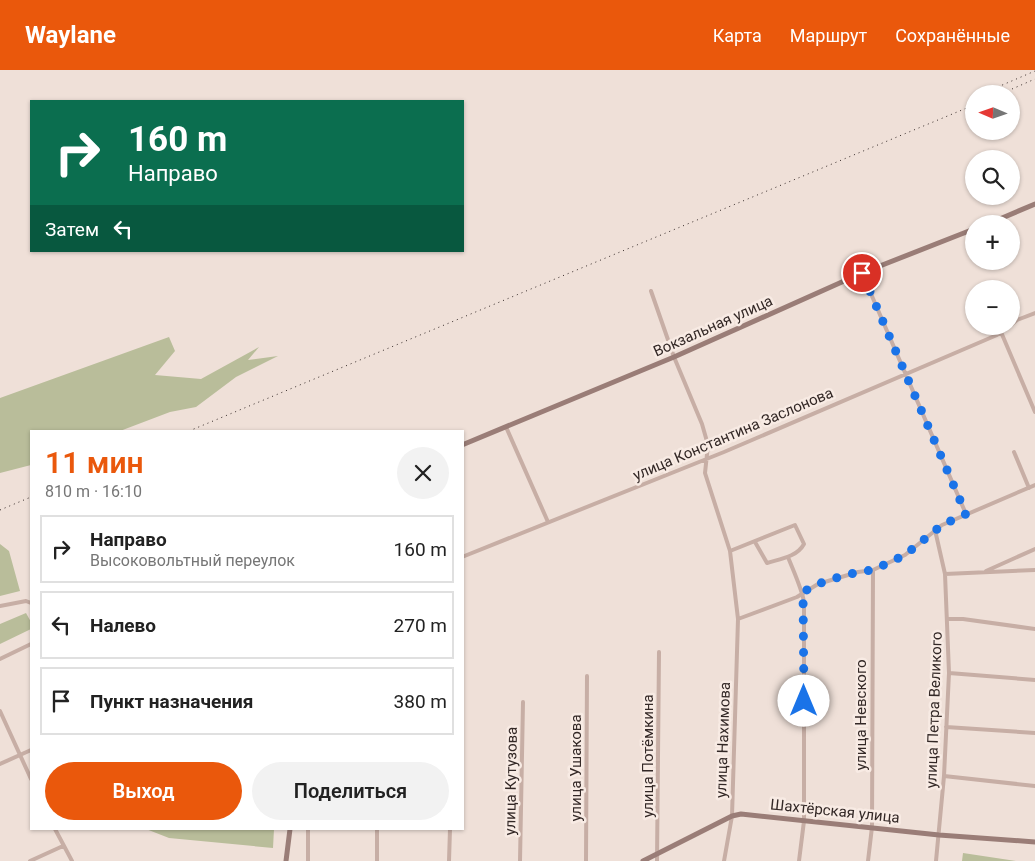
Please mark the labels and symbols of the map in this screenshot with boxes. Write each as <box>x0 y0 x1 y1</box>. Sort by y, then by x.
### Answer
north arrow <box>965 85 1020 140</box>
pin <box>841 252 883 294</box>
street label: Вокзальная улица <box>651 292 775 360</box>
street label: улица Константина Заслонова <box>630 384 836 484</box>
street label: улица Петра Великого <box>922 631 946 789</box>
street label: улица Невского <box>852 659 870 771</box>
position arrow <box>777 674 829 726</box>
street label: улица Нахимова <box>712 682 734 798</box>
street label: улица Потёмкина <box>639 694 657 818</box>
street label: улица Ушакова <box>567 714 585 822</box>
street label: улица Кутузова <box>501 727 521 835</box>
street label: Шахтёрская улица <box>769 795 901 827</box>

